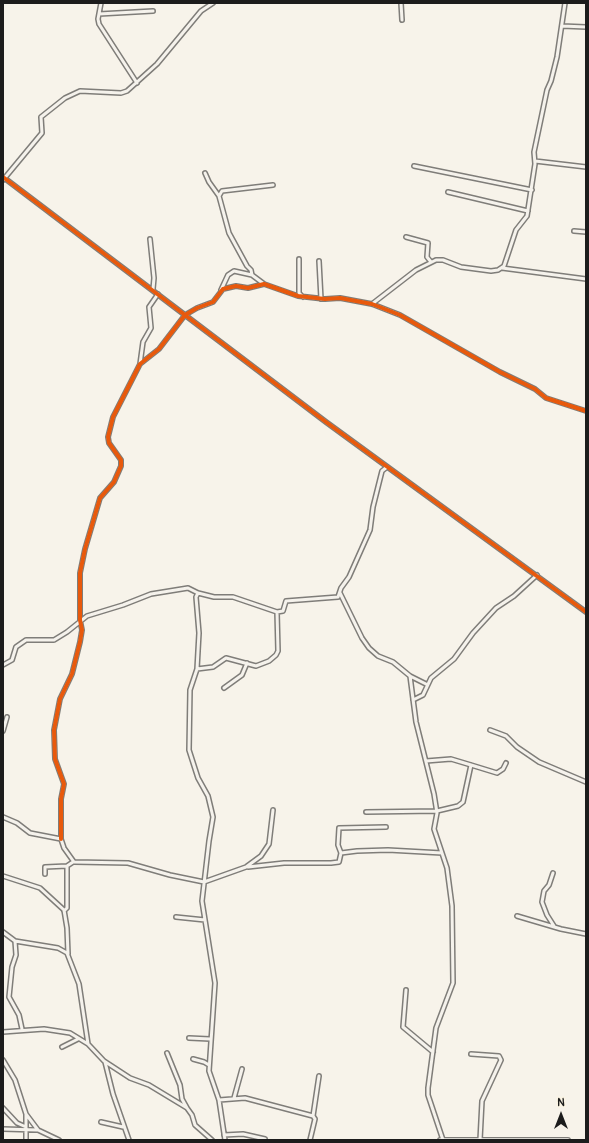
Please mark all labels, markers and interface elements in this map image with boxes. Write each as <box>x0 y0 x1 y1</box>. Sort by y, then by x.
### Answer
north arrow <box>541 1095 581 1135</box>
text: N <box>557 1096 565 1109</box>

